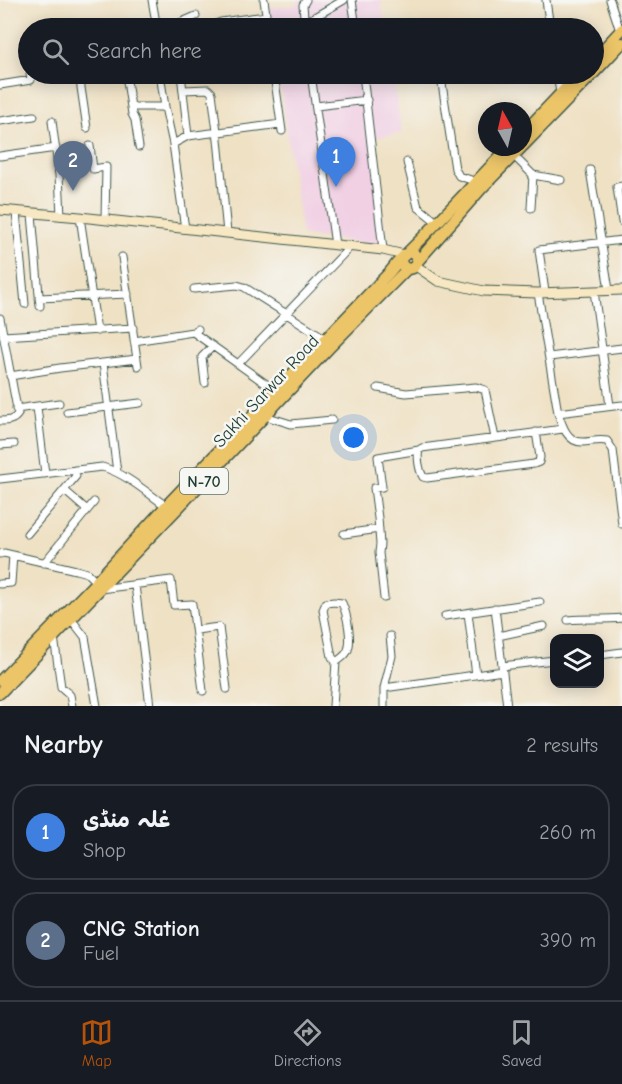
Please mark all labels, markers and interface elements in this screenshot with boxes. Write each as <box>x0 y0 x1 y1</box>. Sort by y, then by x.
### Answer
search box <box>18 18 604 84</box>
icon: search <box>39 35 72 68</box>
text: Search here <box>87 38 202 64</box>
north arrow <box>478 102 532 156</box>
pin: 1 <box>316 138 356 187</box>
pin: 2 <box>54 142 92 191</box>
street label: Sakhi Sarwar Road <box>209 331 324 452</box>
your location <box>339 423 368 452</box>
road number: N-70 <box>180 468 228 494</box>
map controls <box>550 634 604 688</box>
button: layers <box>550 634 604 688</box>
text: Nearby <box>24 730 103 760</box>
text: 2 results <box>526 734 598 757</box>
text: غلہ منڈی <box>83 807 170 833</box>
text: 1 <box>42 821 49 844</box>
text: 260 m <box>539 821 596 844</box>
text: Shop <box>83 839 126 862</box>
text: CNG Station <box>83 916 200 942</box>
text: 2 <box>41 929 50 952</box>
text: 390 m <box>540 929 596 952</box>
text: Fuel <box>83 942 119 965</box>
tab: Map <box>80 1016 113 1070</box>
tab: Directions <box>274 1016 341 1070</box>
tab: Saved <box>502 1016 542 1070</box>

